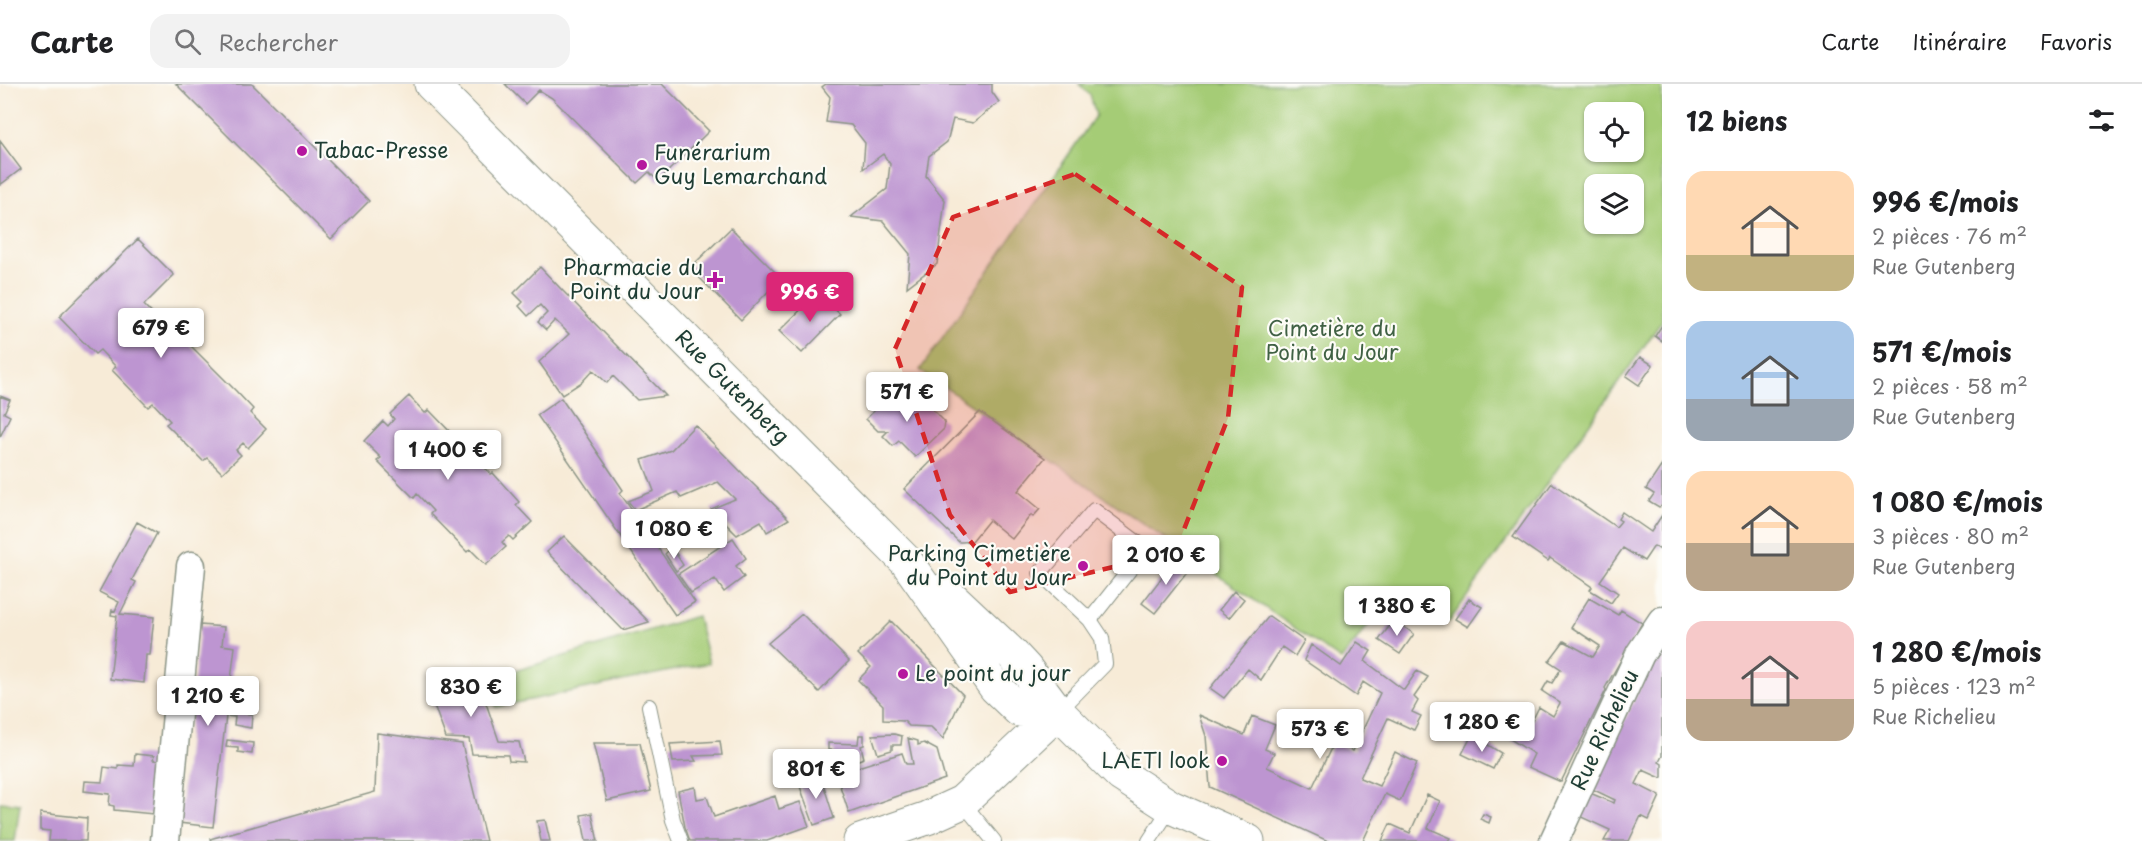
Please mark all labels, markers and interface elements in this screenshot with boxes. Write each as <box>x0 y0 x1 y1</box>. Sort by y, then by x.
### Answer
search box <box>150 14 570 68</box>
text: Carte <box>30 20 114 63</box>
icon: search <box>171 25 204 58</box>
text: Rechercher <box>219 25 338 58</box>
text: Carte <box>1821 25 1880 57</box>
text: Itinéraire <box>1913 25 2007 57</box>
text: Favoris <box>2040 25 2112 57</box>
text: 12 biens <box>1686 101 1787 140</box>
map controls <box>1584 102 1644 234</box>
button: locate <box>1584 102 1644 162</box>
icon: filters <box>2085 104 2118 137</box>
place label: Tabac-Presse <box>314 133 448 165</box>
place label: Funérarium Guy Lemarchand <box>654 135 827 191</box>
marker: Tabac-Presse <box>295 144 309 158</box>
marker: Funérarium Guy Lemarchand <box>635 158 649 172</box>
button: layers <box>1584 174 1644 234</box>
text: 996 €/mois <box>1872 182 2019 221</box>
icon: home <box>1734 195 1806 267</box>
text: 2 pièces · 76 m² <box>1872 221 2027 251</box>
place label: Pharmacie du Point du Jour <box>563 250 703 306</box>
text: Rue Gutenberg <box>1872 251 2016 281</box>
pin: 996 € <box>768 272 852 323</box>
marker: Pharmacie du Point du Jour <box>708 273 722 287</box>
text: 996 € <box>780 276 840 306</box>
pin: 679 € <box>119 308 203 359</box>
park label: Cimetière du Point du Jour <box>1265 311 1399 367</box>
text: 679 € <box>132 312 190 342</box>
street label: Rue Gutenberg <box>669 321 798 450</box>
text: 571 €/mois <box>1872 332 2012 371</box>
icon: home <box>1734 345 1806 417</box>
text: 2 pièces · 58 m² <box>1872 371 2028 401</box>
pin: 571 € <box>865 372 949 423</box>
text: 571 € <box>880 376 934 406</box>
text: Rue Gutenberg <box>1872 401 2016 431</box>
pin: 1 400 € <box>393 430 503 481</box>
text: 1 400 € <box>408 434 488 464</box>
text: 1 080 €/mois <box>1872 482 2043 521</box>
icon: home <box>1734 495 1806 567</box>
pin: 1 080 € <box>619 509 729 560</box>
text: 1 080 € <box>635 513 713 543</box>
text: 3 pièces · 80 m² <box>1872 521 2029 551</box>
pin: 2 010 € <box>1111 535 1221 586</box>
place label: Parking Cimetière du Point du Jour <box>888 536 1072 592</box>
text: 2 010 € <box>1126 539 1206 569</box>
text: Rue Gutenberg <box>1872 551 2016 581</box>
marker: Parking Cimetière du Point du Jour <box>1076 559 1090 573</box>
pin: 1 380 € <box>1342 586 1452 637</box>
text: 1 380 € <box>1358 590 1436 620</box>
text: 1 280 €/mois <box>1872 632 2041 671</box>
icon: home <box>1734 645 1806 717</box>
place label: Le point du jour <box>915 656 1071 688</box>
street label: Rue Richelieu <box>1561 663 1645 795</box>
pin: 830 € <box>429 667 513 718</box>
marker: Le point du jour <box>896 667 910 681</box>
text: 830 € <box>440 671 502 701</box>
text: 5 pièces · 123 m² <box>1872 671 2036 701</box>
pin: 1 210 € <box>153 676 263 727</box>
text: 1 210 € <box>171 680 245 710</box>
text: Rue Richelieu <box>1872 701 1996 731</box>
pin: 1 280 € <box>1427 702 1537 753</box>
text: 1 280 € <box>1444 706 1520 736</box>
pin: 573 € <box>1278 709 1362 760</box>
text: 573 € <box>1291 713 1349 743</box>
place label: LAETI look <box>1101 743 1210 775</box>
pin: 801 € <box>774 749 858 800</box>
text: 801 € <box>787 753 845 783</box>
marker: LAETI look <box>1215 754 1229 768</box>

